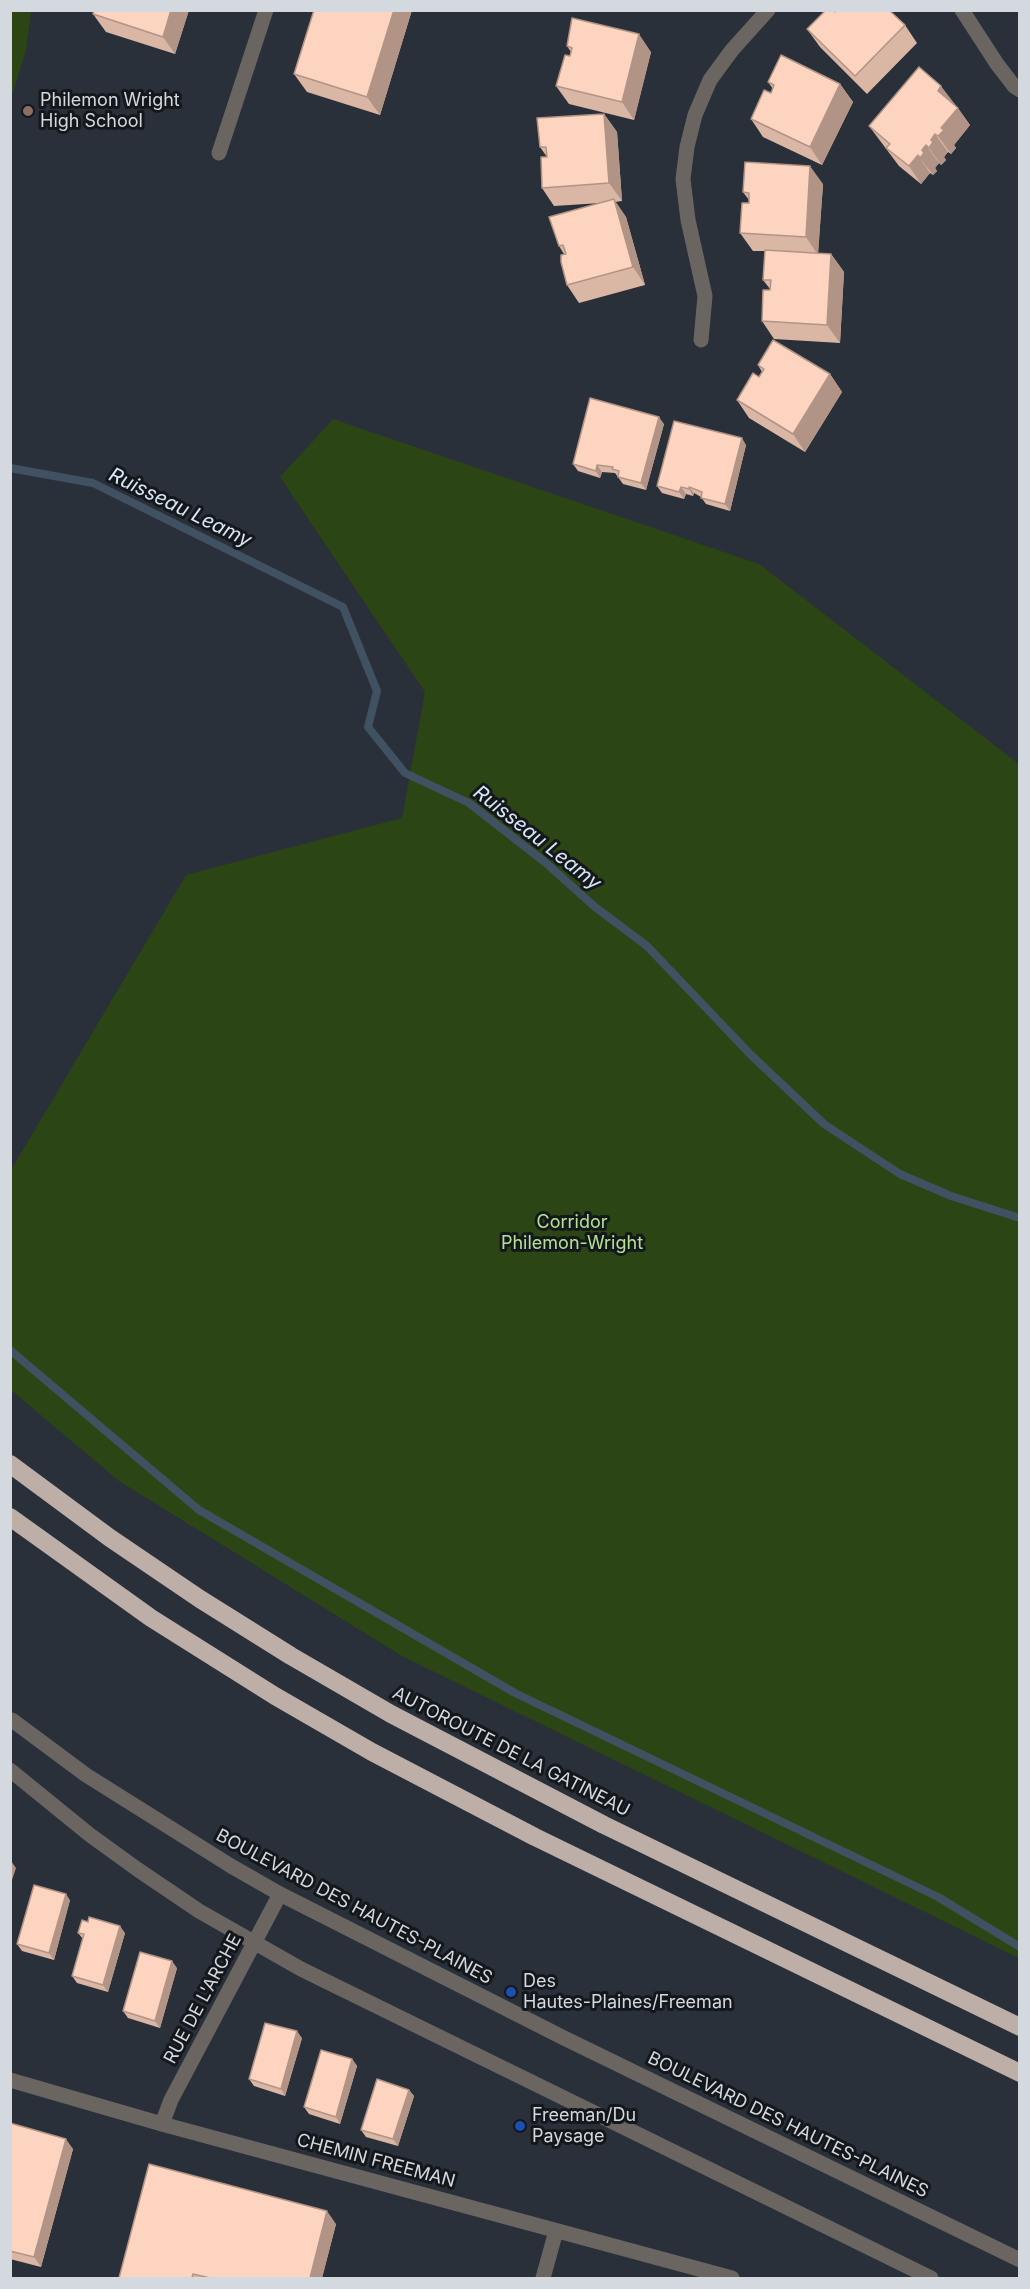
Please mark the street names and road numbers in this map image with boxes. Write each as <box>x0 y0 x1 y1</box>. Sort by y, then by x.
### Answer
street label: AUTOROUTE DE LA GATINEAU <box>389 1683 633 1821</box>
street label: BOULEVARD DES HAUTES-PLAINES <box>212 1825 496 1989</box>
street label: RUE DE L'ARCHE <box>160 1931 246 2067</box>
street label: BOULEVARD DES HAUTES-PLAINES <box>644 2047 932 2203</box>
street label: CHEMIN FREEMAN <box>294 2129 458 2193</box>

